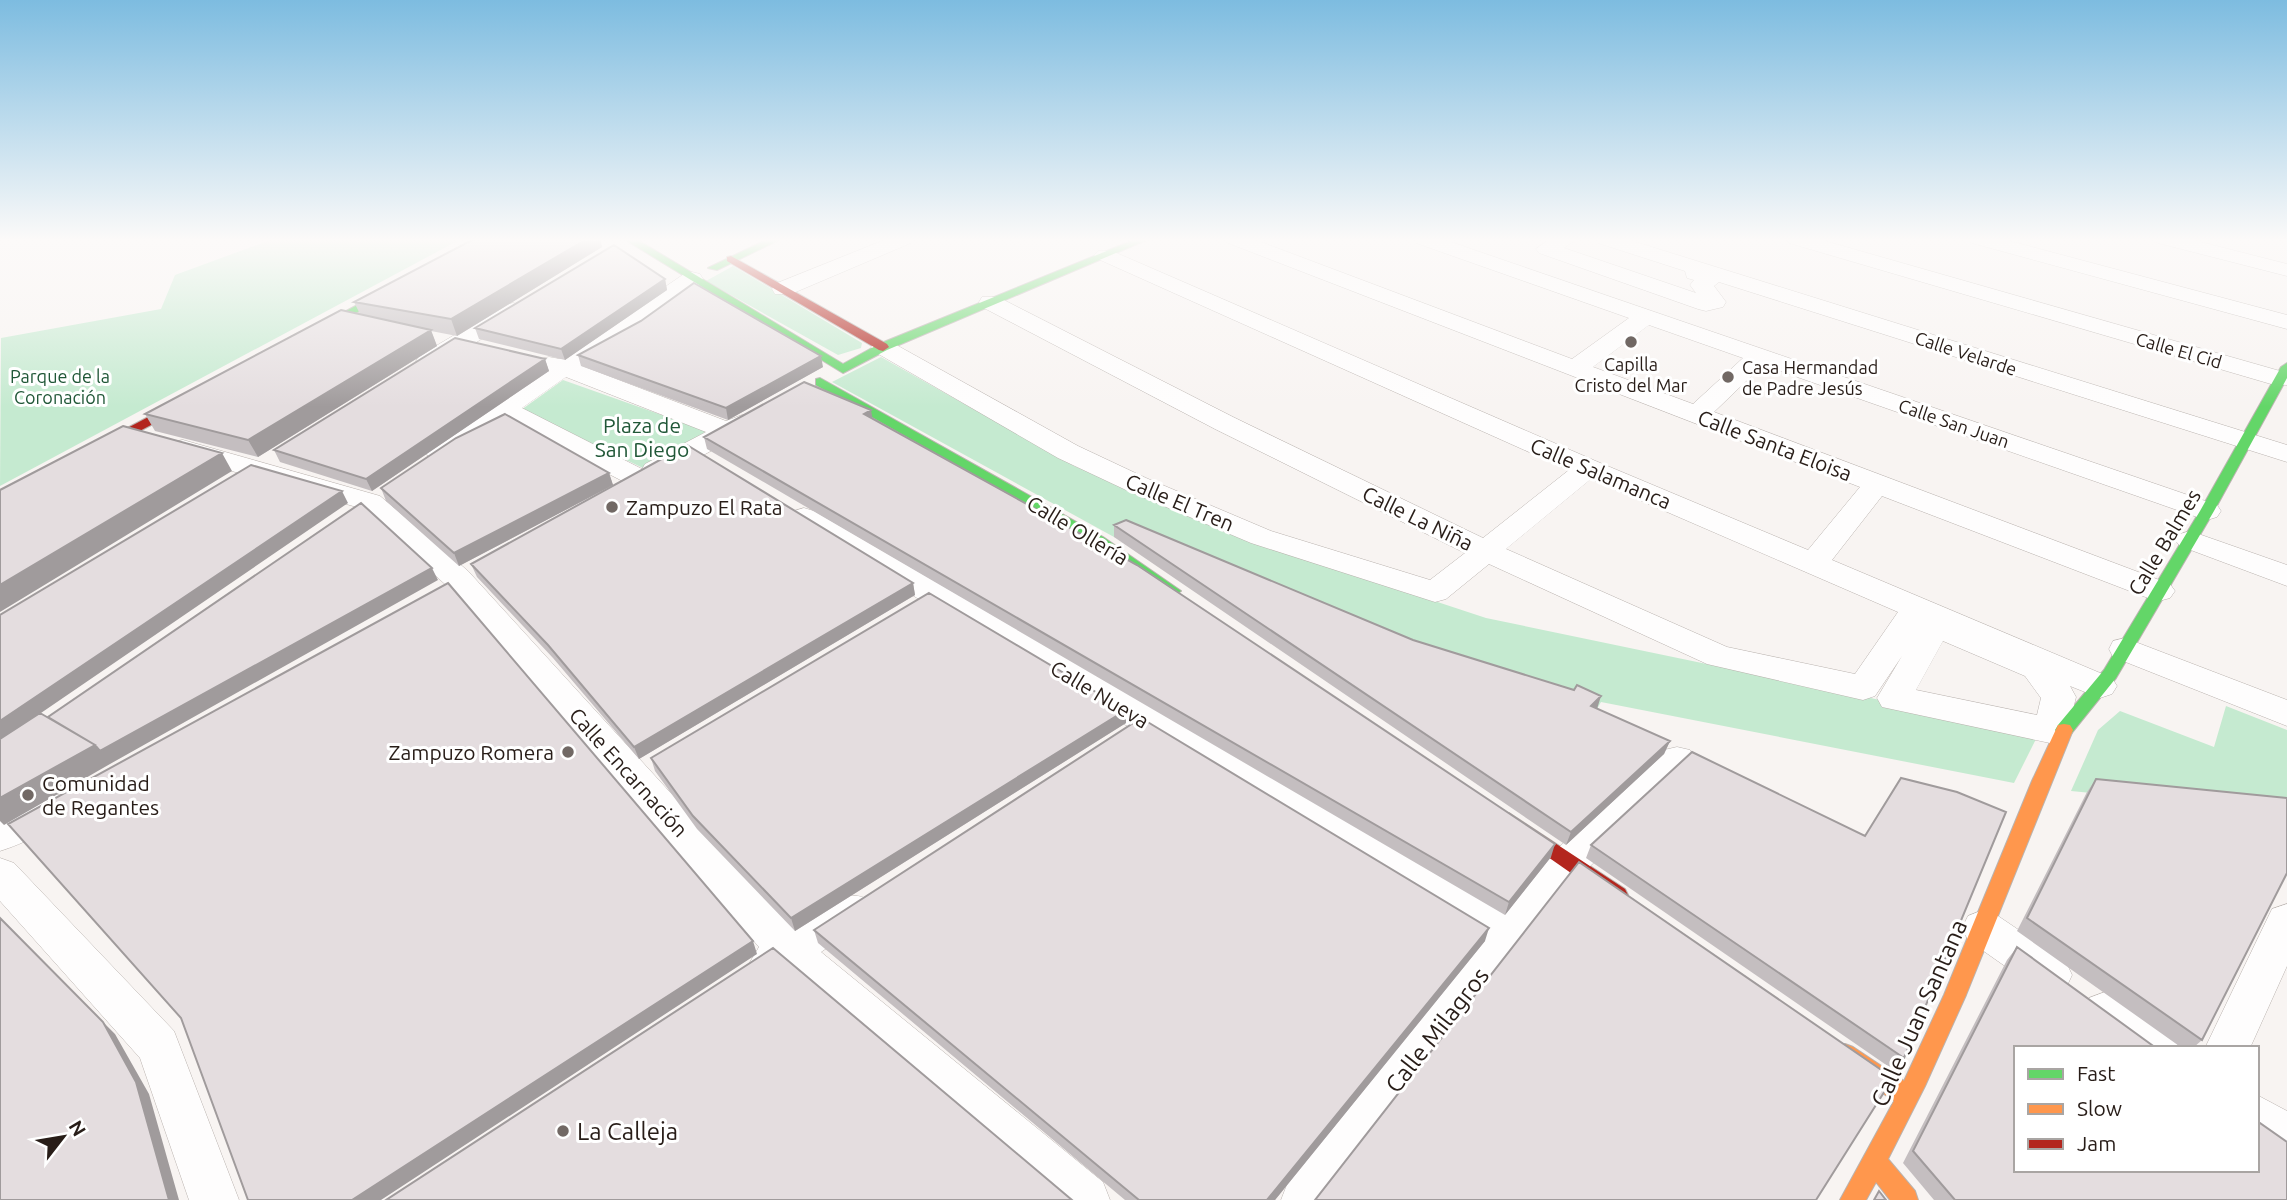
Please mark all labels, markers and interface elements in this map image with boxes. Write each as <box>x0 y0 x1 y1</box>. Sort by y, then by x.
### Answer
street label: Calle Velarde <box>1913 327 2019 379</box>
street label: Calle El Cid <box>2134 328 2224 372</box>
marker: Capilla Cristo del Mar <box>1623 334 1639 350</box>
place label: Capilla Cristo del Mar <box>1575 354 1688 395</box>
place label: Casa Hermandad de Padre Jesús <box>1742 357 1878 398</box>
park label: Parque de la Coronación <box>10 366 110 407</box>
marker: Casa Hermandad de Padre Jesús <box>1720 369 1736 385</box>
street label: Calle San Juan <box>1896 395 2012 451</box>
street label: Calle Santa Eloisa <box>1694 405 1856 485</box>
park label: Plaza de San Diego <box>595 413 689 461</box>
street label: Calle Salamanca <box>1527 433 1675 513</box>
street label: Calle El Tren <box>1122 468 1238 536</box>
street label: Calle La Niña <box>1359 481 1477 555</box>
street label: Calle Balmes <box>2123 485 2205 599</box>
street label: Calle Ollería <box>1023 490 1133 570</box>
place label: Zampuzo El Rata <box>626 495 783 519</box>
marker: Zampuzo El Rata <box>604 499 620 515</box>
street label: Calle Nueva <box>1046 655 1154 733</box>
street label: Calle Encarnación <box>565 703 693 841</box>
place label: Zampuzo Romera <box>389 740 554 764</box>
marker: Zampuzo Romera <box>560 744 576 760</box>
place label: Comunidad de Regantes <box>42 771 159 819</box>
marker: Comunidad de Regantes <box>20 787 36 803</box>
street label: Calle Juan Santana <box>1866 915 1972 1111</box>
street label: Calle Milagros <box>1380 962 1494 1098</box>
legend <box>2014 1046 2259 1172</box>
text: Fast <box>2077 1061 2115 1085</box>
text: Slow <box>2077 1096 2122 1120</box>
north arrow <box>28 1102 98 1172</box>
text: N <box>64 1116 91 1140</box>
place label: La Calleja <box>577 1118 678 1145</box>
marker: La Calleja <box>555 1123 571 1139</box>
text: Jam <box>2077 1131 2116 1155</box>

